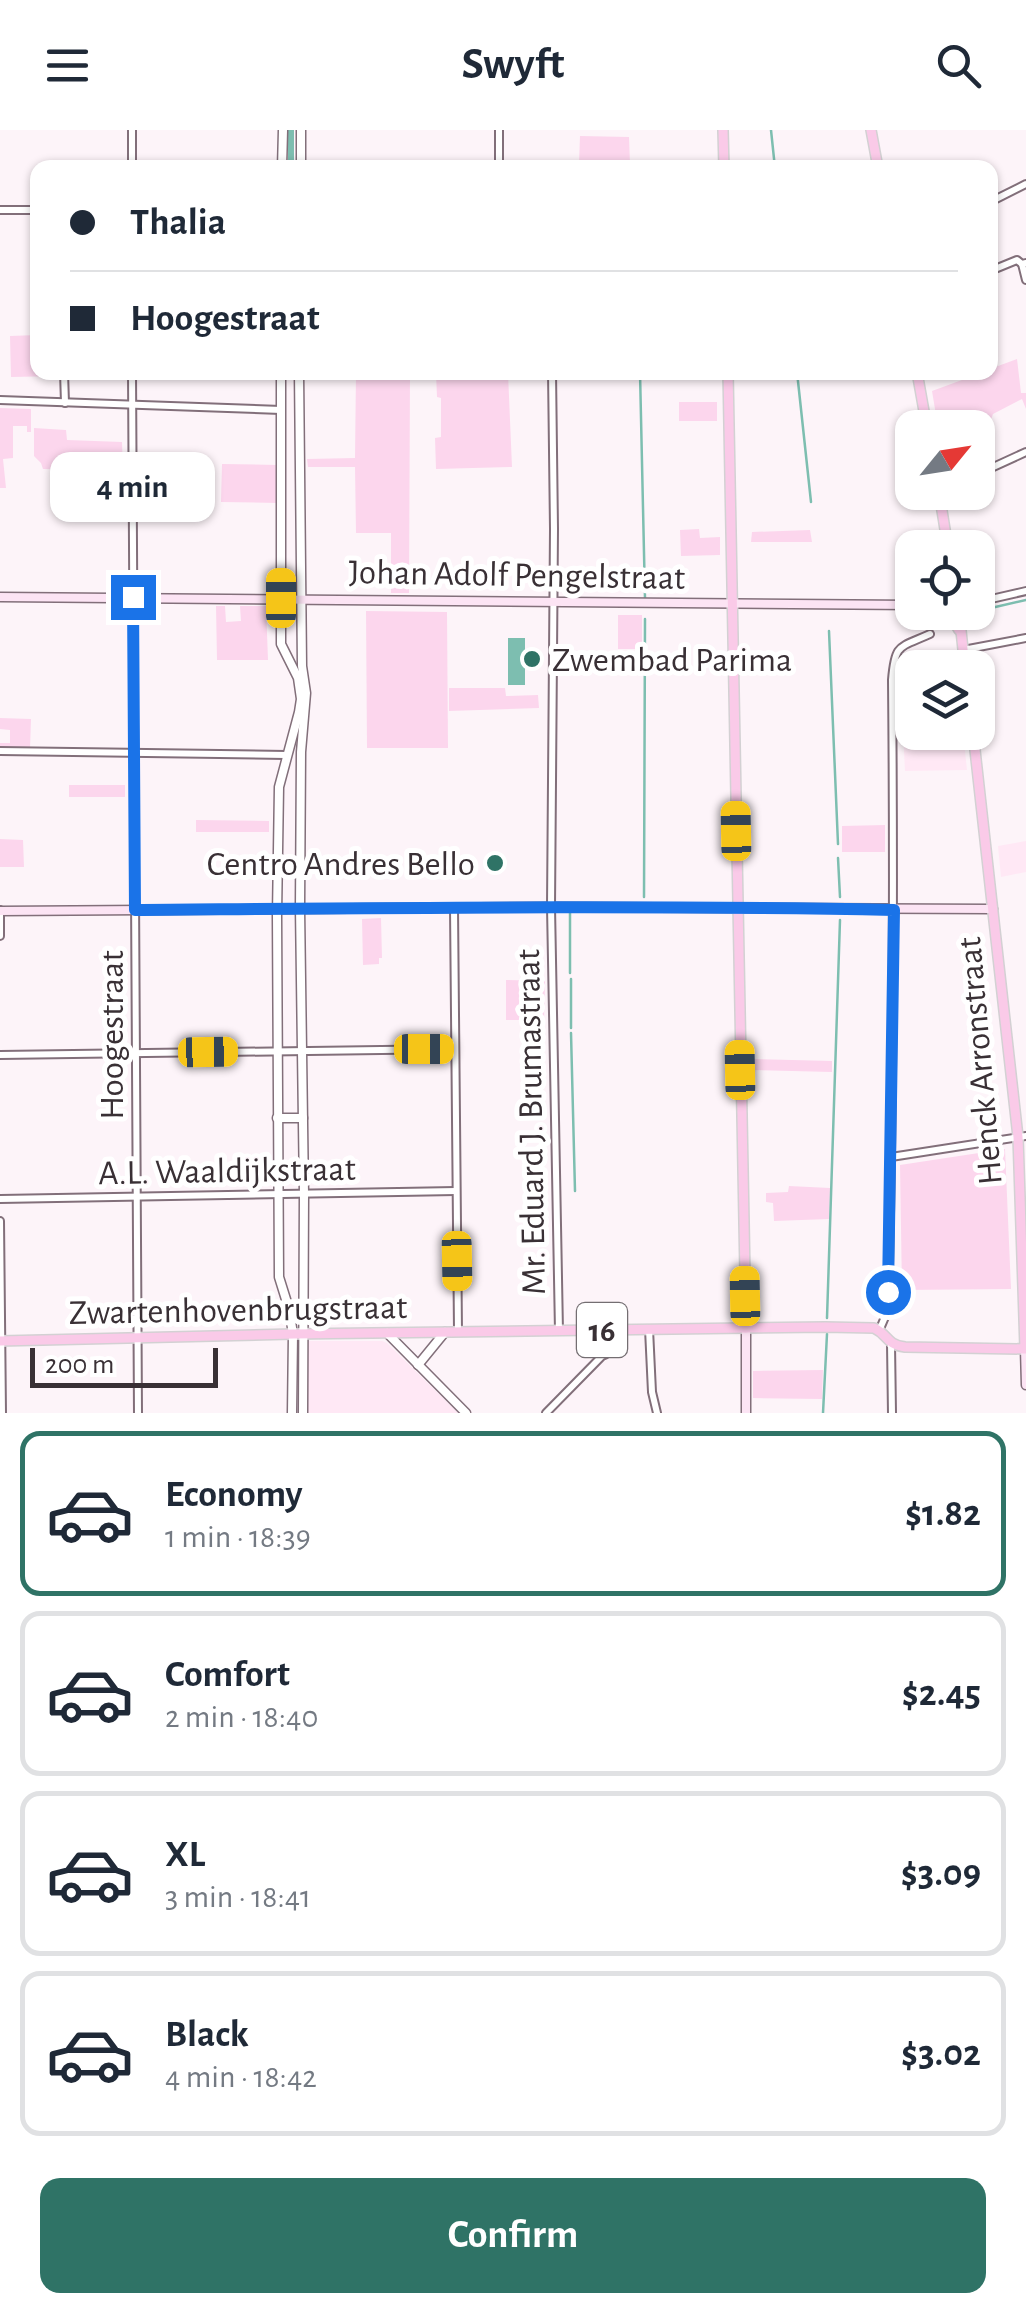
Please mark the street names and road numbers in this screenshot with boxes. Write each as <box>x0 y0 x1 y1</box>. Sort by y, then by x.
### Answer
street label: Johan Adolf Pengelstraat <box>348 555 685 596</box>
street label: Henck Arronstraat <box>952 936 1009 1186</box>
street label: Mr. Eduard J. Brumastraat <box>511 949 552 1295</box>
street label: Hoogestraat <box>95 950 130 1120</box>
street label: A.L. Waaldijkstraat <box>98 1152 356 1191</box>
street label: Zwartenhovenbrugstraat <box>68 1290 408 1331</box>
road number: 16 <box>577 1303 627 1357</box>

